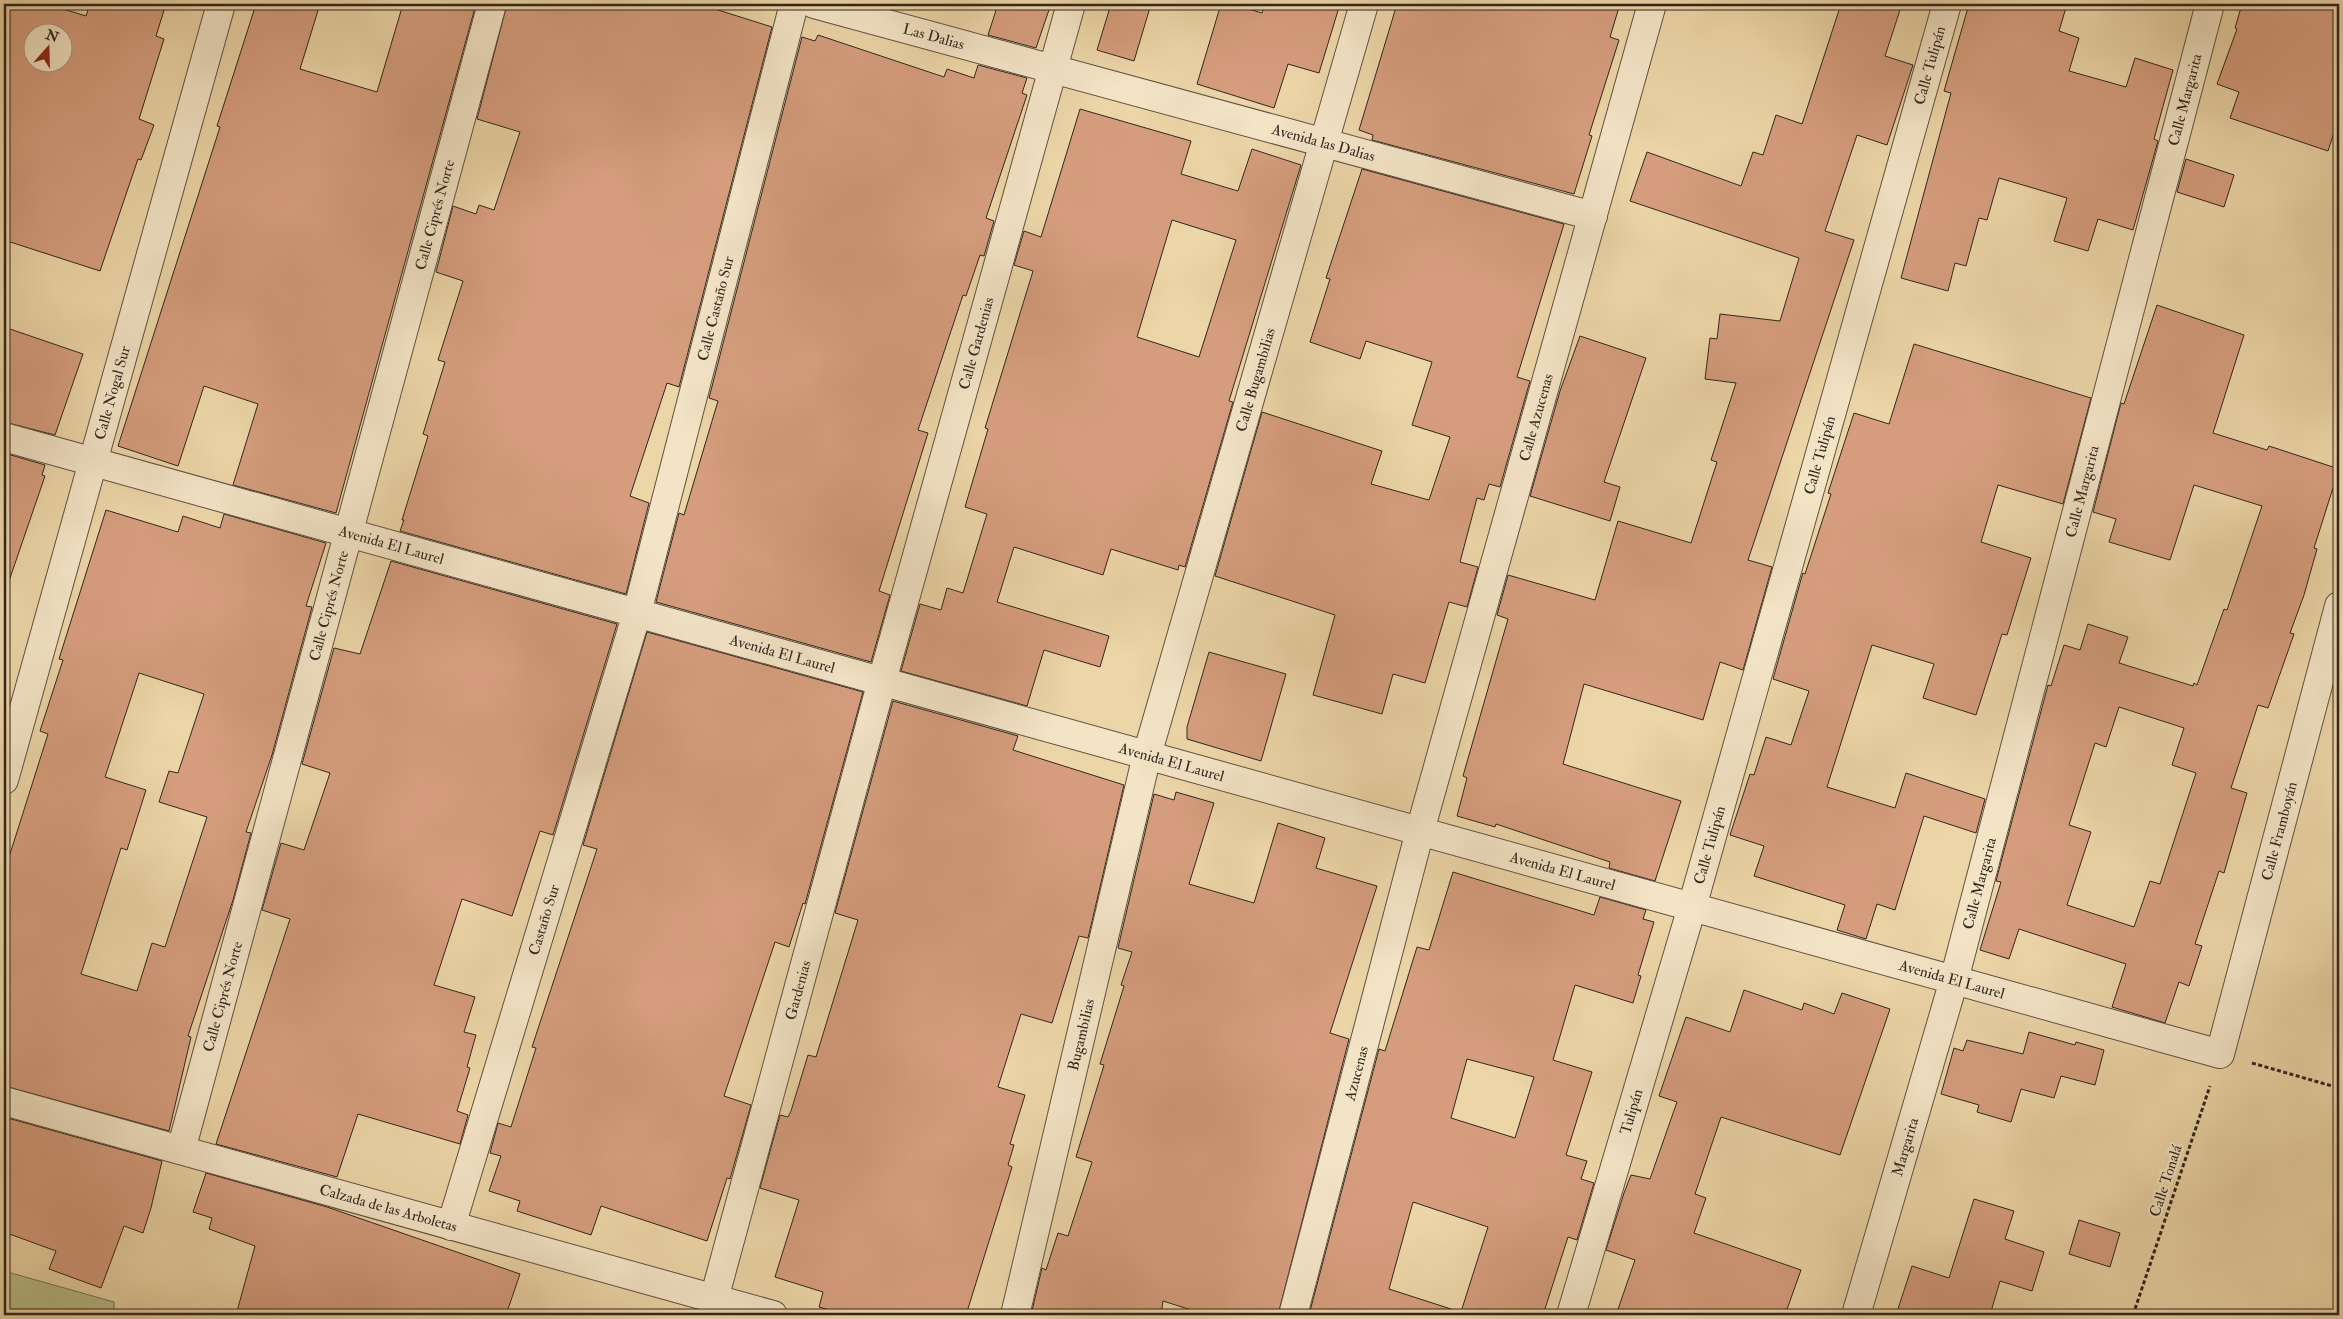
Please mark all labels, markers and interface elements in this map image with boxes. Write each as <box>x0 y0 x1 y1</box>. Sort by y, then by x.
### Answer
street label: Las Dalias <box>901 19 967 54</box>
north arrow <box>22 22 72 72</box>
street label: Calle Tulipán <box>1910 24 1950 107</box>
text: N <box>43 26 62 47</box>
street label: Calle Margarita <box>2164 51 2206 148</box>
street label: Avenida las Dalias <box>1269 119 1377 166</box>
street label: Calle Ciprés Norte <box>411 157 459 272</box>
street label: Calle Castaño Sur <box>693 254 738 363</box>
street label: Calle Gardenias <box>954 295 998 392</box>
street label: Calle Bugambilias <box>1231 325 1279 434</box>
street label: Calle Nogal Sur <box>90 343 135 442</box>
street label: Calle Azucenas <box>1515 371 1557 463</box>
street label: Calle Tulipán <box>1799 413 1840 497</box>
street label: Calle Margarita <box>2061 443 2103 540</box>
street label: Avenida El Laurel <box>335 521 446 569</box>
street label: Calle Ciprés Norte <box>305 548 353 663</box>
street label: Avenida El Laurel <box>727 630 837 677</box>
street label: Avenida El Laurel <box>1116 738 1227 786</box>
street label: Calle Framboyán <box>2257 779 2302 883</box>
street label: Calle Tulipán <box>1689 803 1730 886</box>
street label: Calle Margarita <box>1958 834 2001 931</box>
street label: Avenida El Laurel <box>1507 847 1618 895</box>
street label: Castaño Sur <box>524 882 564 957</box>
street label: Calle Ciprés Norte <box>199 939 247 1054</box>
street label: Avenida El Laurel <box>1896 955 2007 1003</box>
street label: Gardenias <box>781 958 815 1022</box>
street label: Bugambilias <box>1063 997 1099 1073</box>
street label: Azucenas <box>1340 1044 1373 1104</box>
street label: Tulipán <box>1616 1086 1647 1137</box>
street label: Margarita <box>1888 1115 1923 1179</box>
street label: Calle Tonalá <box>2145 1142 2187 1219</box>
street label: Calzada de las Arboletas <box>317 1180 459 1236</box>

